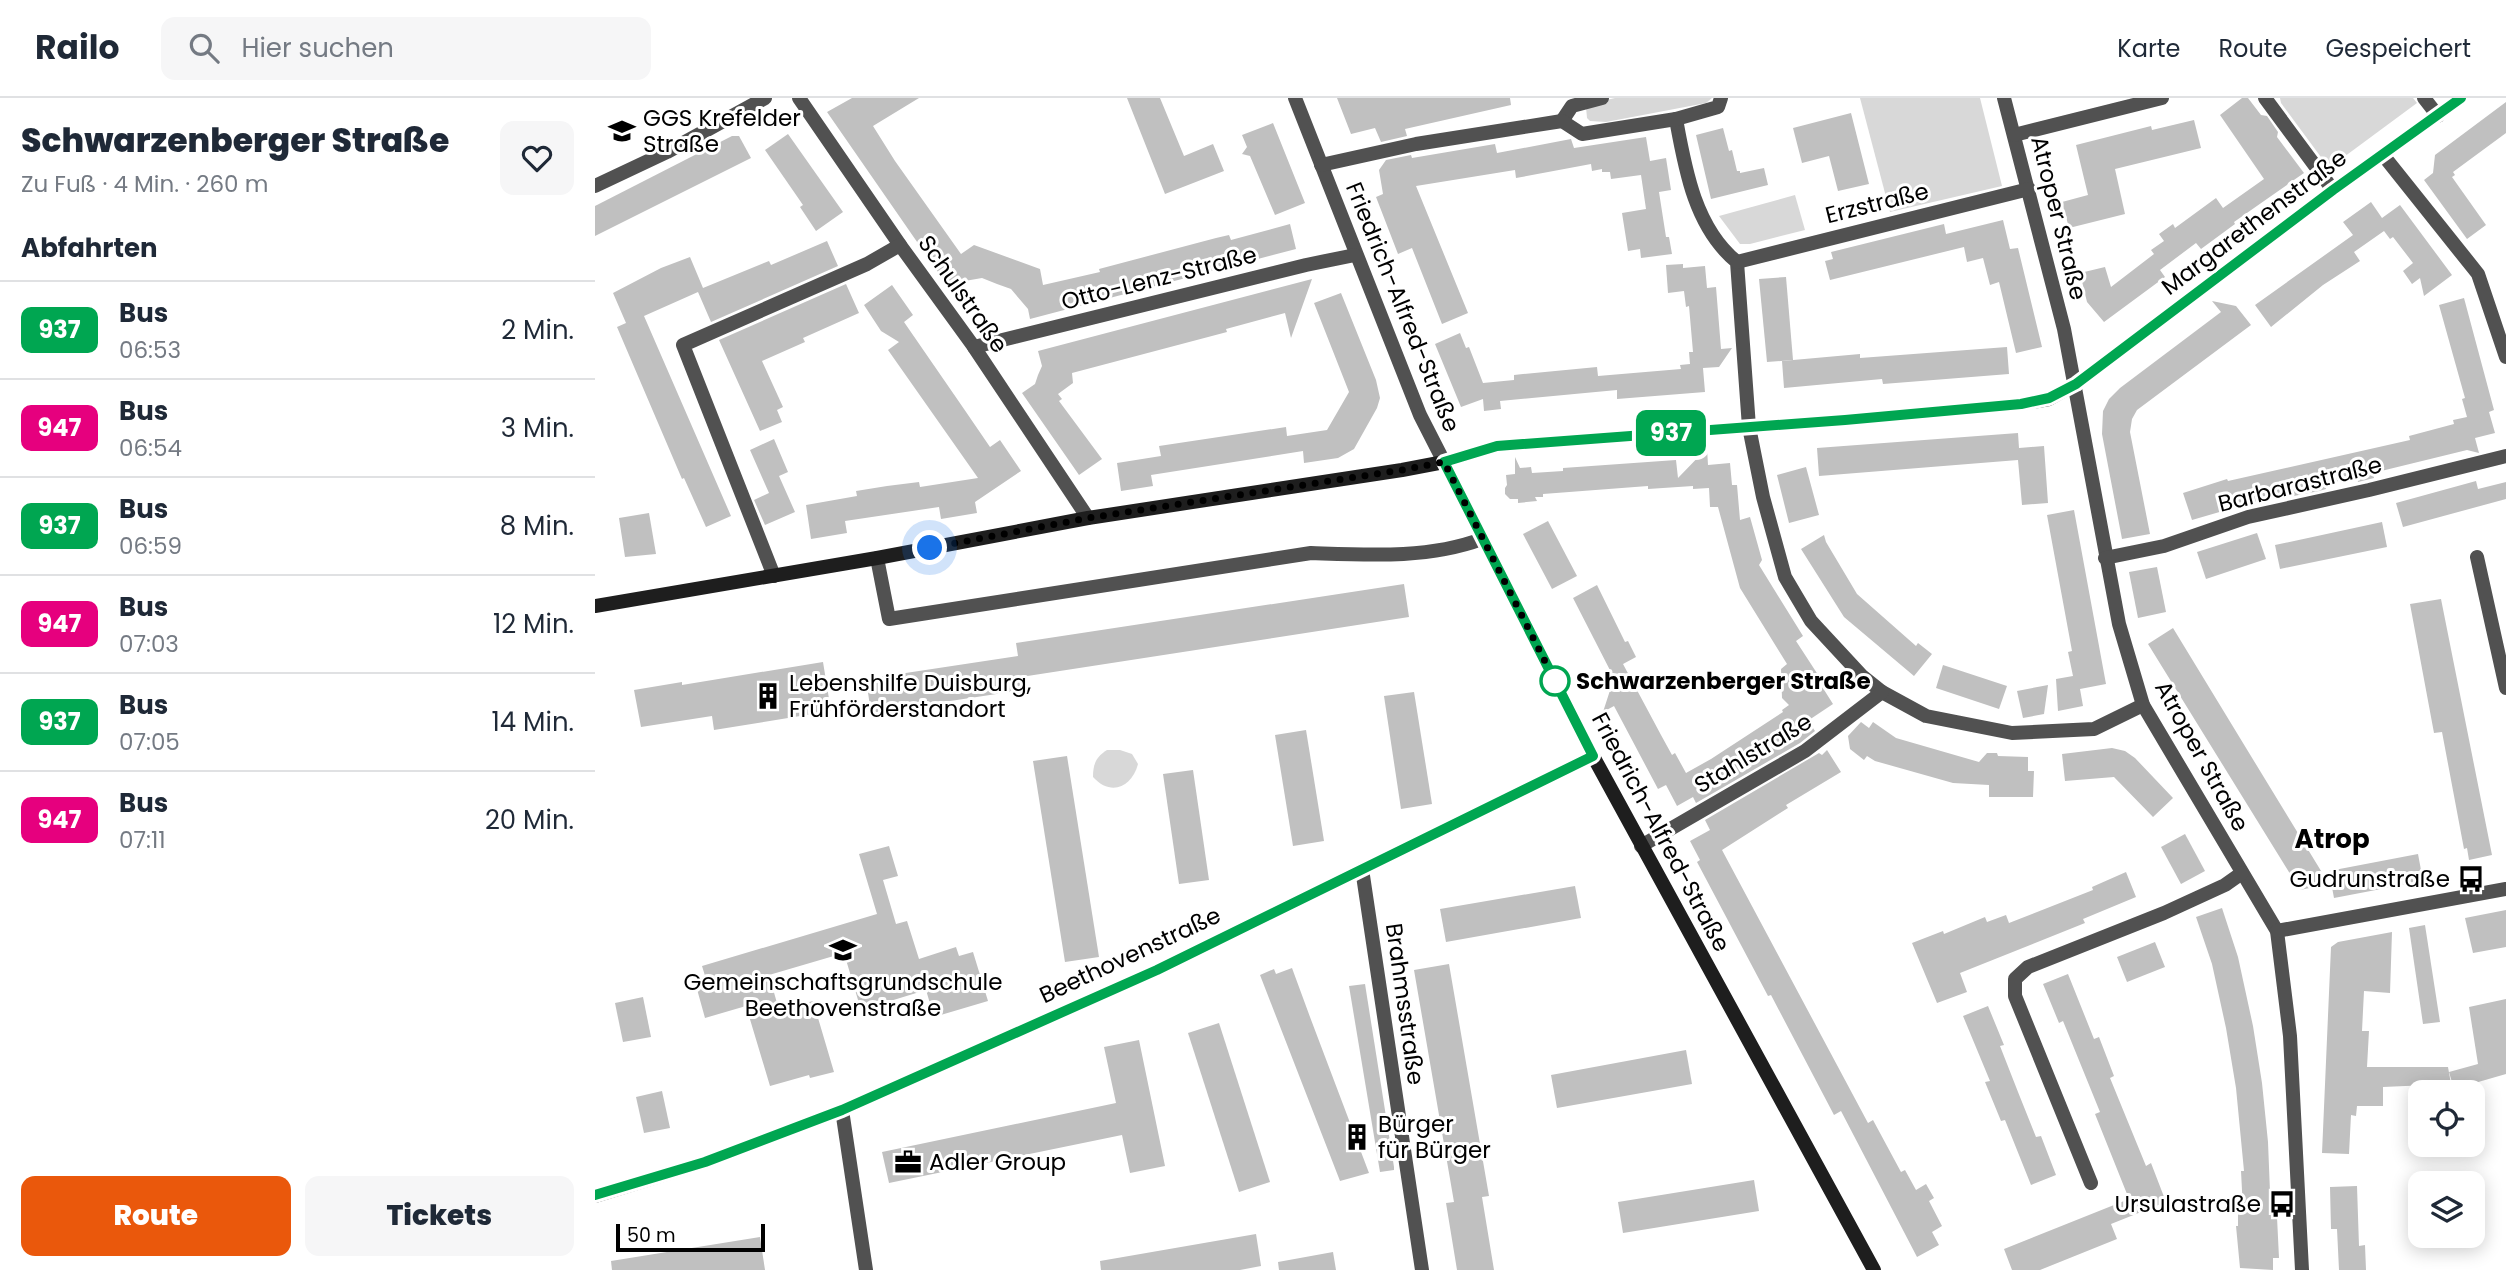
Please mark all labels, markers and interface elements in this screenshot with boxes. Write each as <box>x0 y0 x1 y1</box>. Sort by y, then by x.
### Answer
search box <box>161 17 651 80</box>
text: Railo <box>35 24 119 71</box>
icon: search <box>185 29 223 67</box>
text: Hier suchen <box>241 30 394 66</box>
text: Karte <box>2117 32 2180 65</box>
text: Route <box>2218 32 2287 65</box>
text: Gespeichert <box>2325 32 2471 65</box>
place label: GGS Krefelder Straße <box>643 102 801 160</box>
school or university icon: GGS Krefelder Straße <box>607 116 637 146</box>
text: Schwarzenberger Straße <box>21 117 449 164</box>
button: heart <box>500 121 574 195</box>
street label: Atroper Straße <box>2023 133 2095 303</box>
street label: Margarethenstraße <box>2155 142 2353 302</box>
text: Zu Fuß · 4 Min. · 260 m <box>21 168 268 200</box>
street label: Erzstraße <box>1822 175 1932 231</box>
street label: Friedrich-Alfred-Straße <box>1338 177 1468 437</box>
street label: Schulstraße <box>911 229 1015 359</box>
text: Abfahrten <box>21 230 158 266</box>
street label: Otto-Lenz-Straße <box>1058 238 1260 318</box>
text: Bus <box>119 295 168 331</box>
text: 2 Min. <box>501 312 574 348</box>
text: 937 <box>38 313 81 346</box>
text: 06:53 <box>119 334 181 366</box>
text: Bus <box>119 393 168 429</box>
text: 3 Min. <box>501 410 574 446</box>
line badge: 937 <box>1631 410 1711 456</box>
text: 947 <box>38 411 81 444</box>
text: 937 <box>1650 416 1692 449</box>
text: 06:54 <box>119 432 182 464</box>
street label: Barbarastraße <box>2215 448 2385 520</box>
text: Bus <box>119 491 168 527</box>
text: 8 Min. <box>500 508 574 544</box>
text: 937 <box>38 509 81 542</box>
text: 06:59 <box>119 530 182 562</box>
your location <box>912 530 947 565</box>
text: Bus <box>119 589 168 625</box>
text: 12 Min. <box>493 606 574 642</box>
text: 947 <box>38 607 81 640</box>
text: 07:03 <box>119 628 179 660</box>
place label: Schwarzenberger Straße <box>1576 665 1871 697</box>
marker: Schwarzenberger Straße <box>1540 666 1570 696</box>
place label: Lebenshilfe Duisburg, Frühförderstandort <box>789 667 1031 725</box>
street label: Atroper Straße <box>2147 675 2257 837</box>
building icon: Lebenshilfe Duisburg, Frühförderstandort <box>753 681 783 711</box>
text: Bus <box>119 687 168 723</box>
text: 14 Min. <box>492 704 574 740</box>
text: 937 <box>38 705 81 738</box>
street label: Stahlstraße <box>1688 705 1818 801</box>
street label: Friedrich-Alfred-Straße <box>1584 707 1738 957</box>
text: 07:05 <box>119 726 180 758</box>
text: Bus <box>119 785 168 821</box>
text: 20 Min. <box>485 802 574 838</box>
text: 947 <box>38 803 81 836</box>
district label: Atrop <box>2294 821 2370 857</box>
text: 07:11 <box>119 824 166 856</box>
place label: Gudrunstraße <box>2289 863 2450 895</box>
bus stop icon: Gudrunstraße <box>2456 864 2486 894</box>
street label: Beethovenstraße <box>1034 899 1226 1011</box>
street label: Brahmsstraße <box>1378 921 1432 1087</box>
school or university icon: Gemeinschaftsgrundschule Beethovenstraße <box>828 935 858 965</box>
place label: Gemeinschaftsgrundschule Beethovenstraße <box>683 966 1003 1024</box>
map controls <box>2408 1080 2485 1248</box>
button: locate <box>2408 1080 2485 1157</box>
place label: Bürger für Bürger <box>1378 1108 1491 1166</box>
building icon: Bürger für Bürger <box>1342 1122 1372 1152</box>
place label: Adler Group <box>929 1146 1066 1178</box>
office icon: Adler Group <box>893 1147 923 1177</box>
button: layers <box>2408 1171 2485 1248</box>
button: Route <box>21 1176 291 1256</box>
button: Tickets <box>305 1176 574 1256</box>
place label: Ursulastraße <box>2115 1188 2261 1220</box>
bus stop icon: Ursulastraße <box>2267 1189 2297 1219</box>
scale bar <box>616 1221 765 1253</box>
text: 50 m <box>627 1222 676 1249</box>

